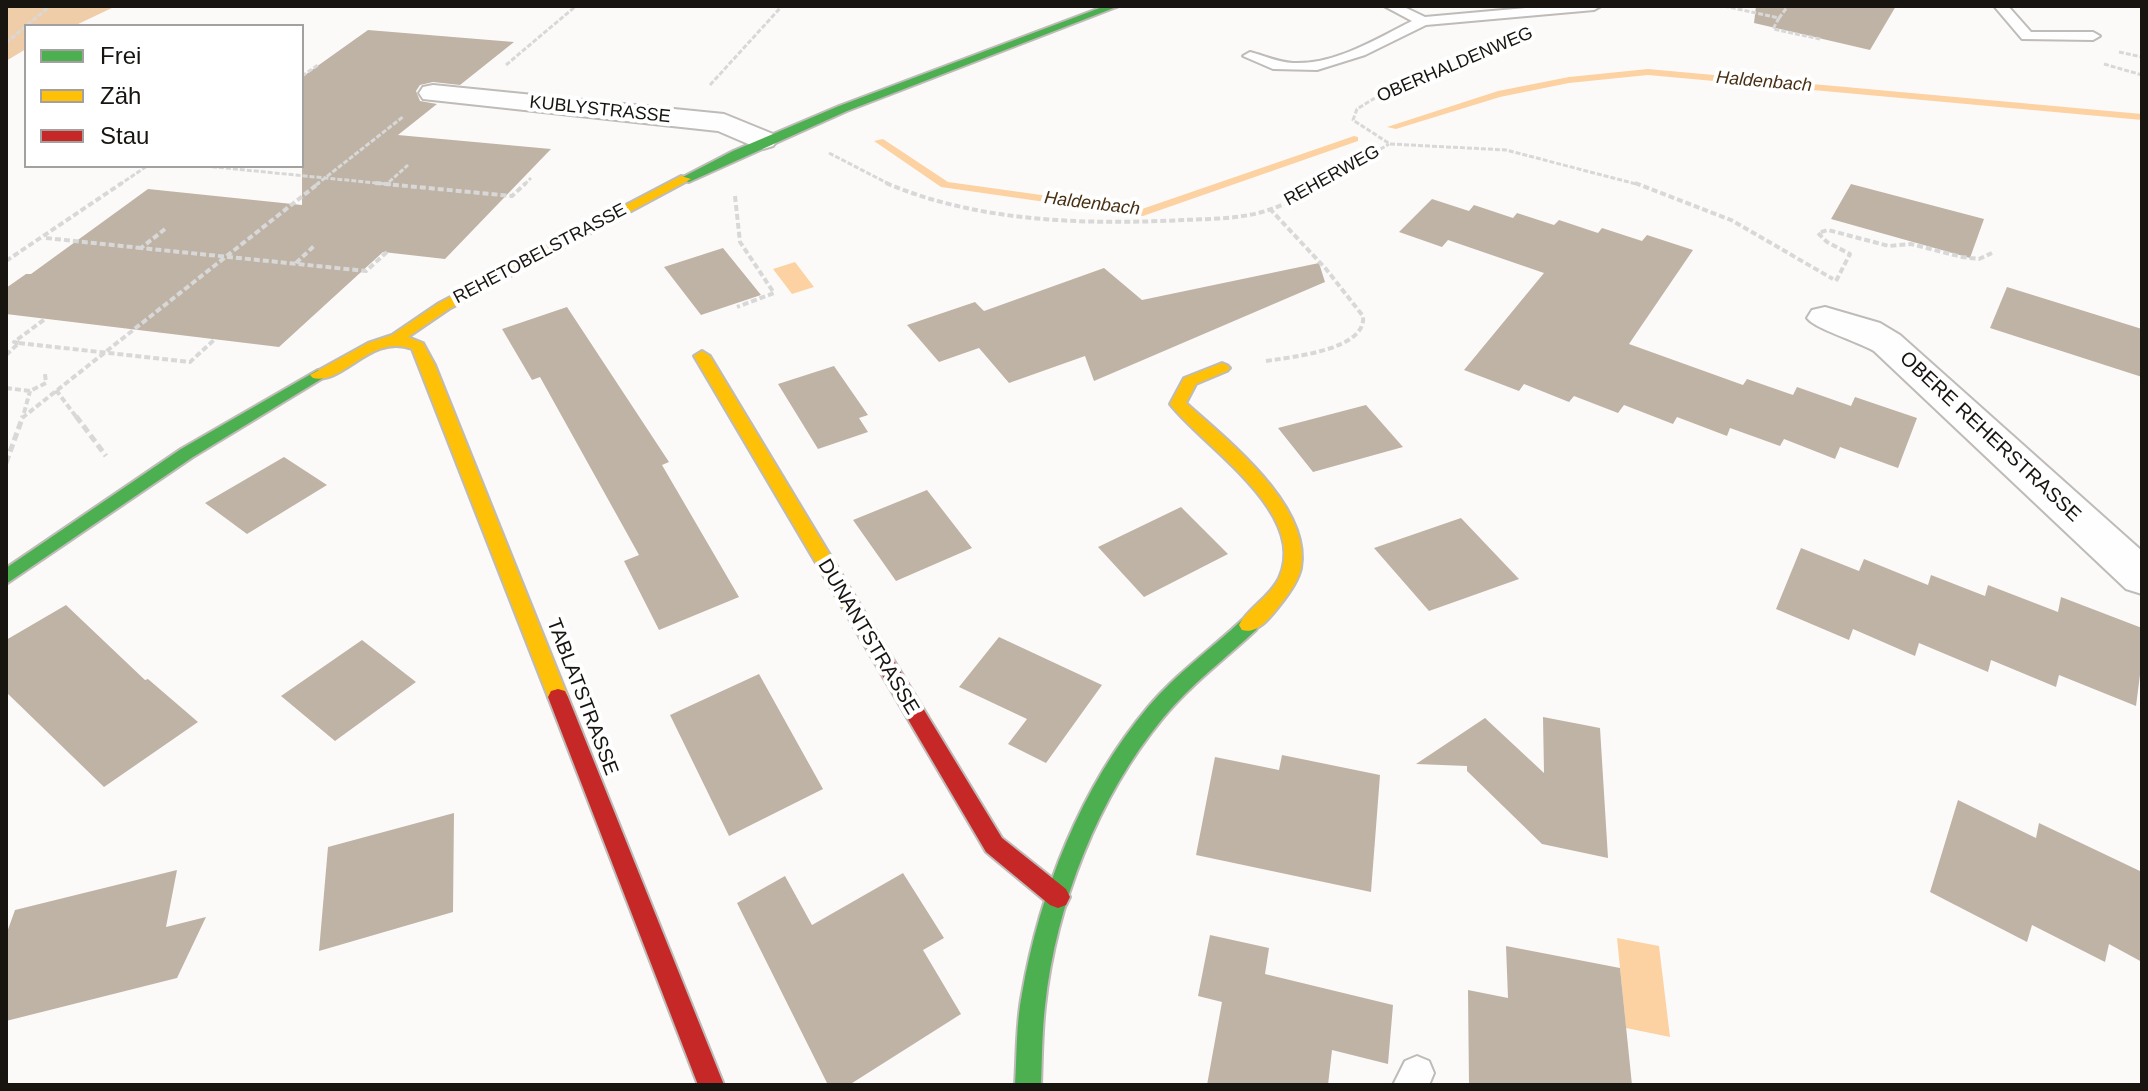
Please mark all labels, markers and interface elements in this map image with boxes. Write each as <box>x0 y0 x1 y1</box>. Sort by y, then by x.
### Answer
street label: OBERHALDENWEG <box>1374 22 1536 108</box>
legend <box>24 24 304 168</box>
text: Frei <box>100 42 141 69</box>
water label: Haldenbach <box>1715 67 1813 97</box>
text: Zäh <box>100 82 141 109</box>
street label: KUBLYSTRASSE <box>528 92 672 128</box>
text: Stau <box>100 122 149 149</box>
street label: REHERWEG <box>1281 141 1383 211</box>
water label: Haldenbach <box>1043 187 1141 221</box>
street label: REHETOBELSTRASSE <box>450 199 630 309</box>
street label: OBERE REHERSTRASSE <box>1894 347 2086 527</box>
street label: DUNANTSTRASSE <box>812 555 924 719</box>
street label: TABLATSTRASSE <box>541 615 623 779</box>

